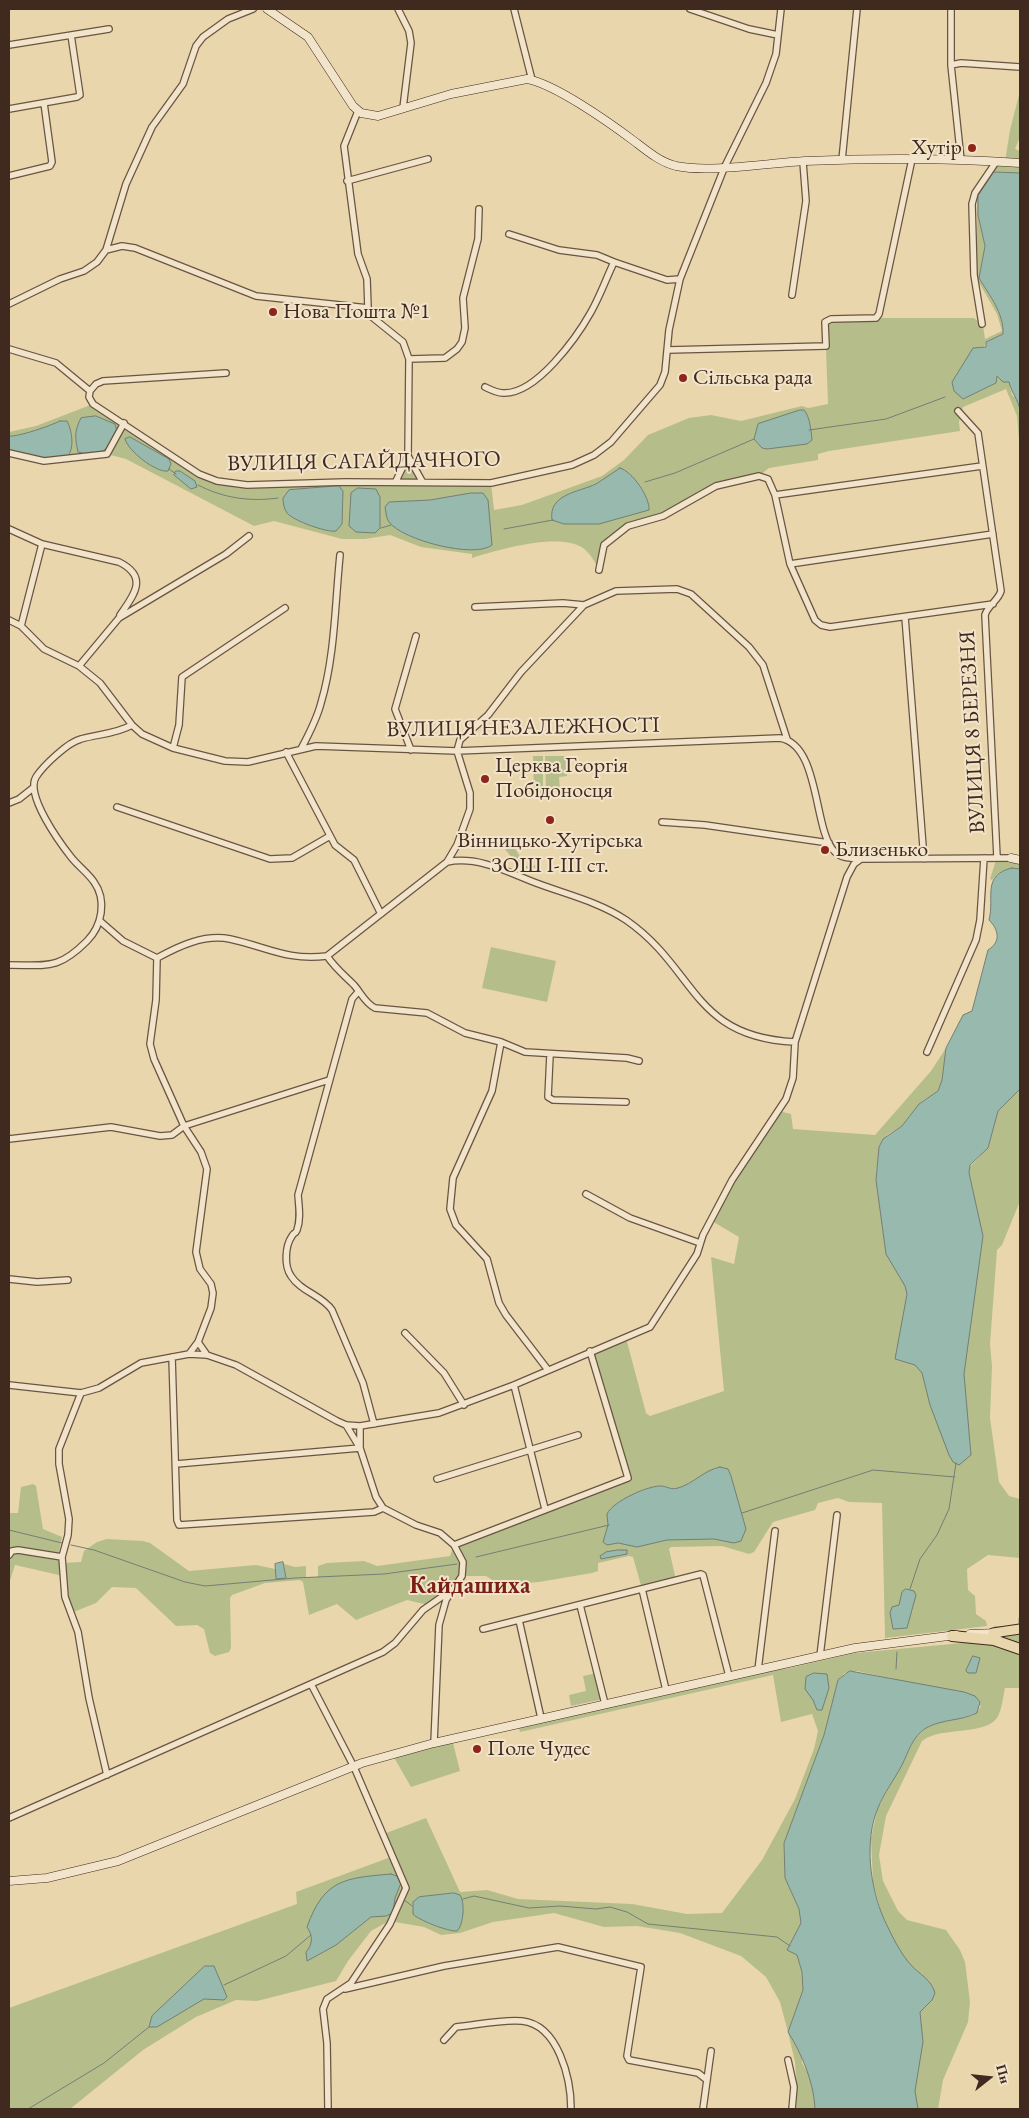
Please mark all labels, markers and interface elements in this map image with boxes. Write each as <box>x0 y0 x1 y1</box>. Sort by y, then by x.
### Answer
place label: Хутір <box>911 135 962 161</box>
marker: Хутір <box>966 142 978 154</box>
place label: Нова Пошта №1 <box>283 299 430 325</box>
marker: Нова Пошта №1 <box>267 306 279 318</box>
place label: Сільська рада <box>693 365 813 391</box>
marker: Сільська рада <box>677 372 689 384</box>
street label: ВУЛИЦЯ САГАЙДАЧНОГО <box>227 446 501 478</box>
street label: ВУЛИЦЯ 8 БЕРЕЗНЯ <box>954 630 992 834</box>
street label: ВУЛИЦЯ НЕЗАЛЕЖНОСТІ <box>386 712 660 744</box>
place label: Церква Георгія Побідоносця <box>495 753 628 804</box>
marker: Церква Георгія Побідоносця <box>479 773 491 785</box>
marker: Вінницько-Хутірська ЗОШ І-ІІІ ст. <box>544 814 556 826</box>
place label: Вінницько-Хутірська ЗОШ І-ІІІ ст. <box>457 828 643 879</box>
place label: Близенько <box>835 837 928 863</box>
marker: Близенько <box>819 844 831 856</box>
district label: Кайдашиха <box>410 1572 530 1600</box>
place label: Поле Чудес <box>487 1736 590 1762</box>
marker: Поле Чудес <box>471 1743 483 1755</box>
north arrow <box>964 2053 1014 2103</box>
text: Пн <box>992 2062 1015 2086</box>

